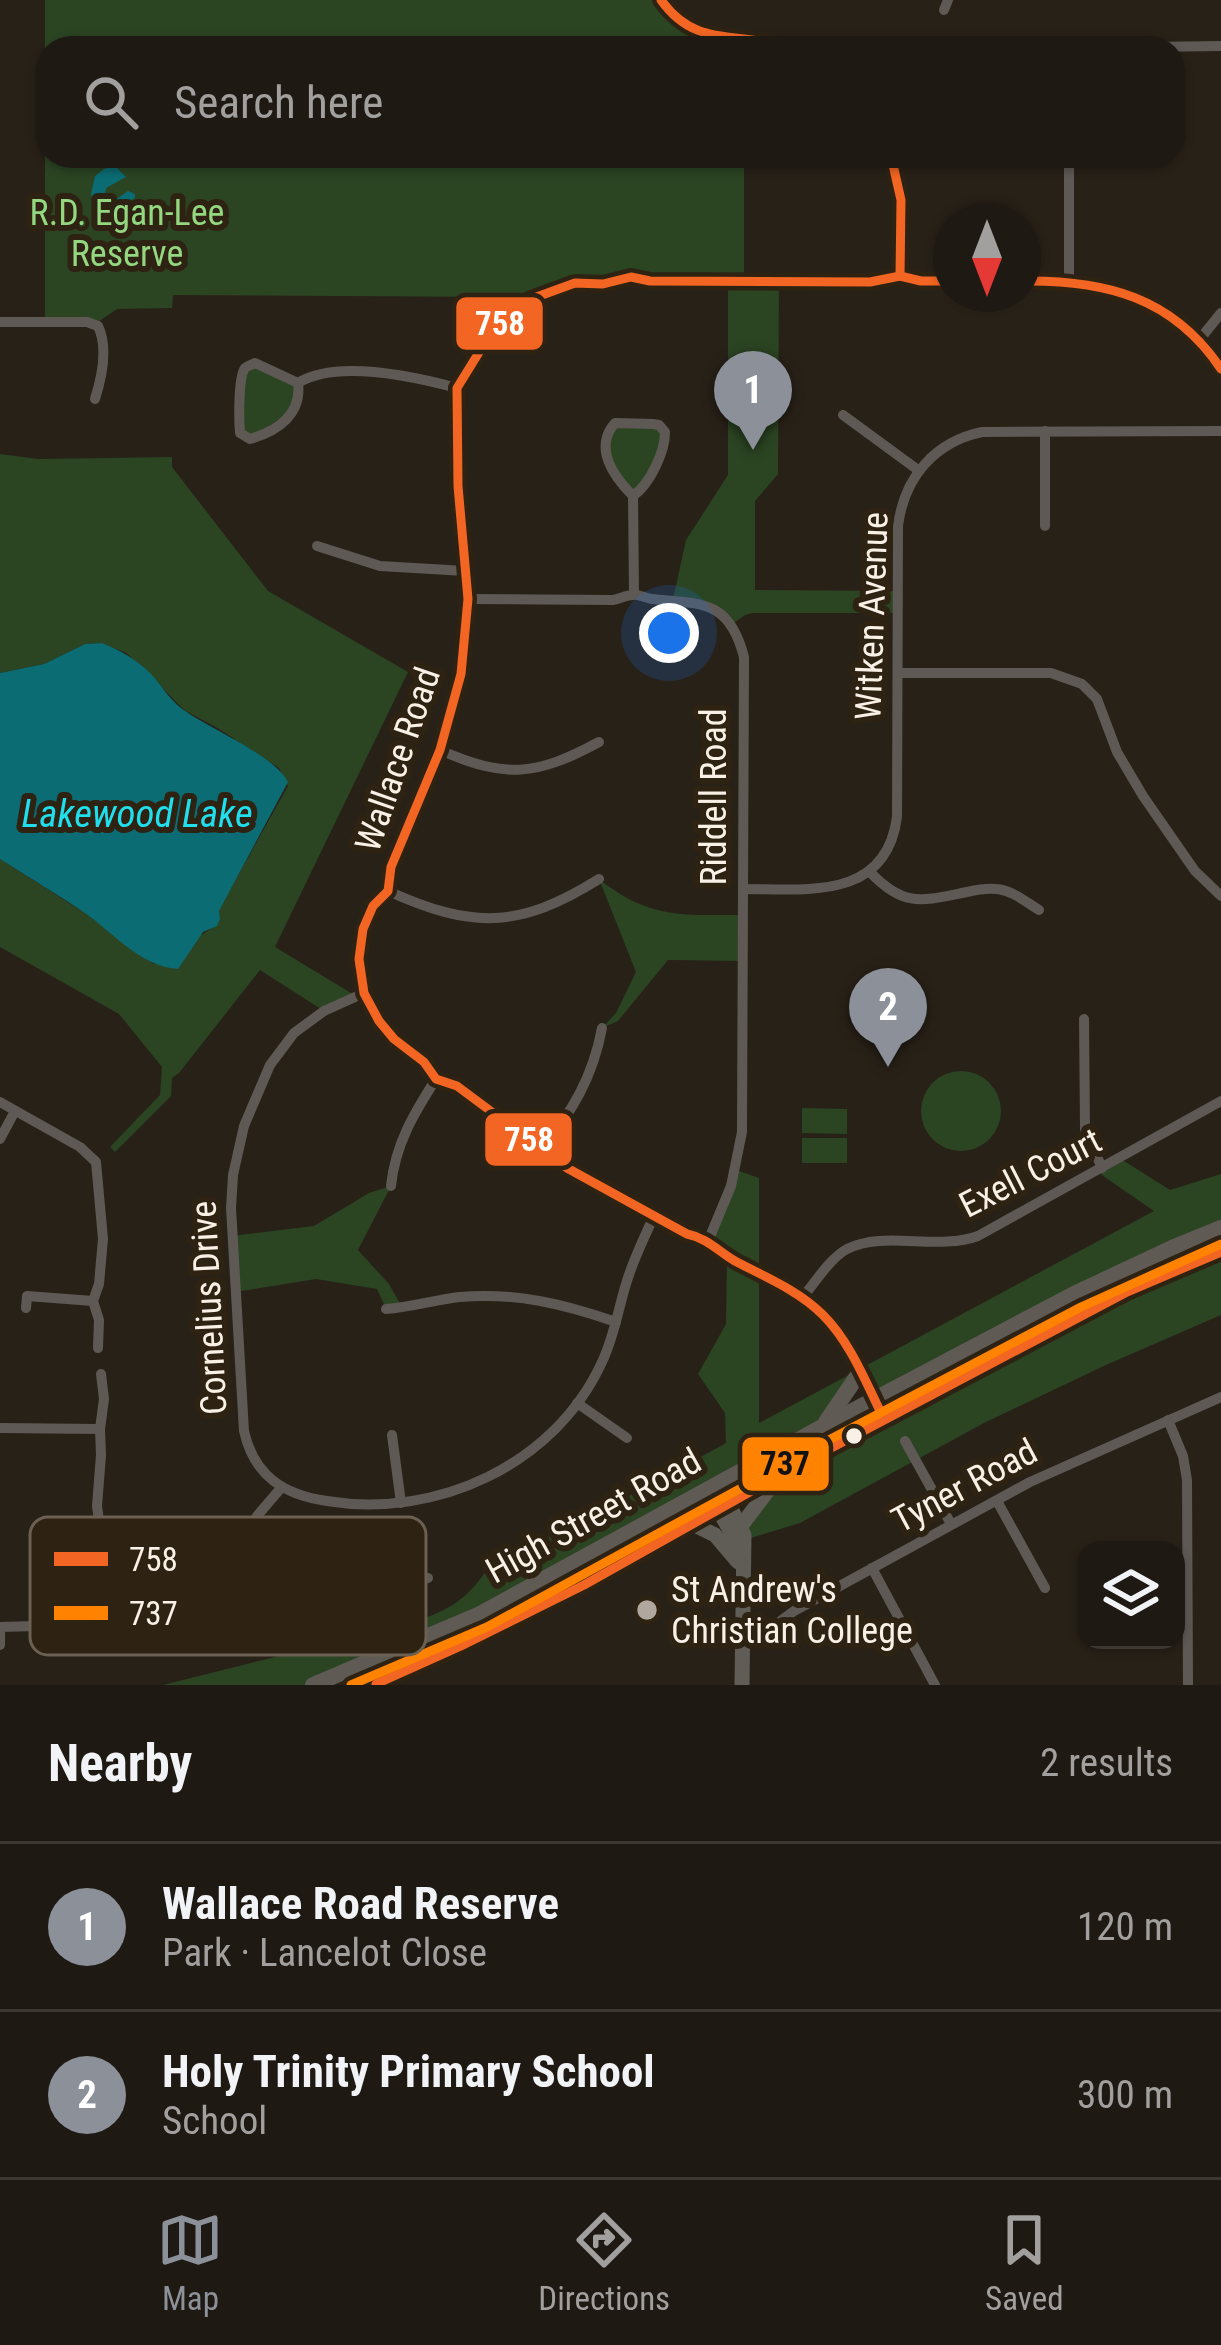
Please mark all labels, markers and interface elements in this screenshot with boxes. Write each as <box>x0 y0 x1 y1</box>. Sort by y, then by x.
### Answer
search box <box>36 36 1185 168</box>
icon: search <box>78 69 144 135</box>
text: Search here <box>174 76 383 129</box>
park label: R.D. Egan-Lee Reserve <box>30 192 224 275</box>
north arrow <box>933 204 1041 312</box>
line badge: 758 <box>454 295 545 352</box>
text: 758 <box>475 304 525 343</box>
pin: 1 <box>714 351 792 450</box>
street label: Witken Avenue <box>847 511 897 721</box>
your location <box>639 603 699 663</box>
street label: Wallace Road <box>347 662 449 857</box>
street label: Riddell Road <box>693 708 735 886</box>
water label: Lakewood Lake <box>21 791 253 837</box>
pin: 2 <box>849 968 927 1067</box>
line badge: 758 <box>483 1111 574 1168</box>
street label: Exell Court <box>953 1119 1108 1226</box>
text: 758 <box>504 1120 554 1159</box>
street label: Cornelius Drive <box>182 1200 236 1416</box>
unlabelled marker <box>843 1425 865 1447</box>
street label: Tyner Road <box>885 1430 1044 1542</box>
line badge: 737 <box>740 1435 831 1493</box>
street label: High Street Road <box>479 1440 708 1592</box>
text: 737 <box>760 1444 810 1483</box>
legend <box>30 1517 426 1655</box>
text: 758 <box>129 1540 178 1579</box>
map controls <box>1077 1541 1185 1649</box>
button: layers <box>1077 1541 1185 1649</box>
place label: St Andrew's Christian College <box>671 1569 913 1652</box>
text: 737 <box>129 1594 178 1633</box>
marker: St Andrew's Christian College <box>634 1597 660 1623</box>
text: Nearby <box>48 1734 192 1793</box>
text: 2 results <box>1040 1740 1173 1786</box>
text: Wallace Road Reserve <box>162 1877 559 1930</box>
text: 1 <box>77 1904 97 1950</box>
text: 120 m <box>1077 1904 1173 1950</box>
text: Park · Lancelot Close <box>162 1930 487 1976</box>
text: Holy Trinity Primary School <box>162 2045 655 2098</box>
text: 2 <box>77 2072 97 2118</box>
text: 300 m <box>1077 2072 1173 2118</box>
text: School <box>162 2098 267 2144</box>
tab: Map <box>157 2207 223 2318</box>
tab: Directions <box>538 2207 670 2318</box>
tab: Saved <box>985 2207 1064 2318</box>

